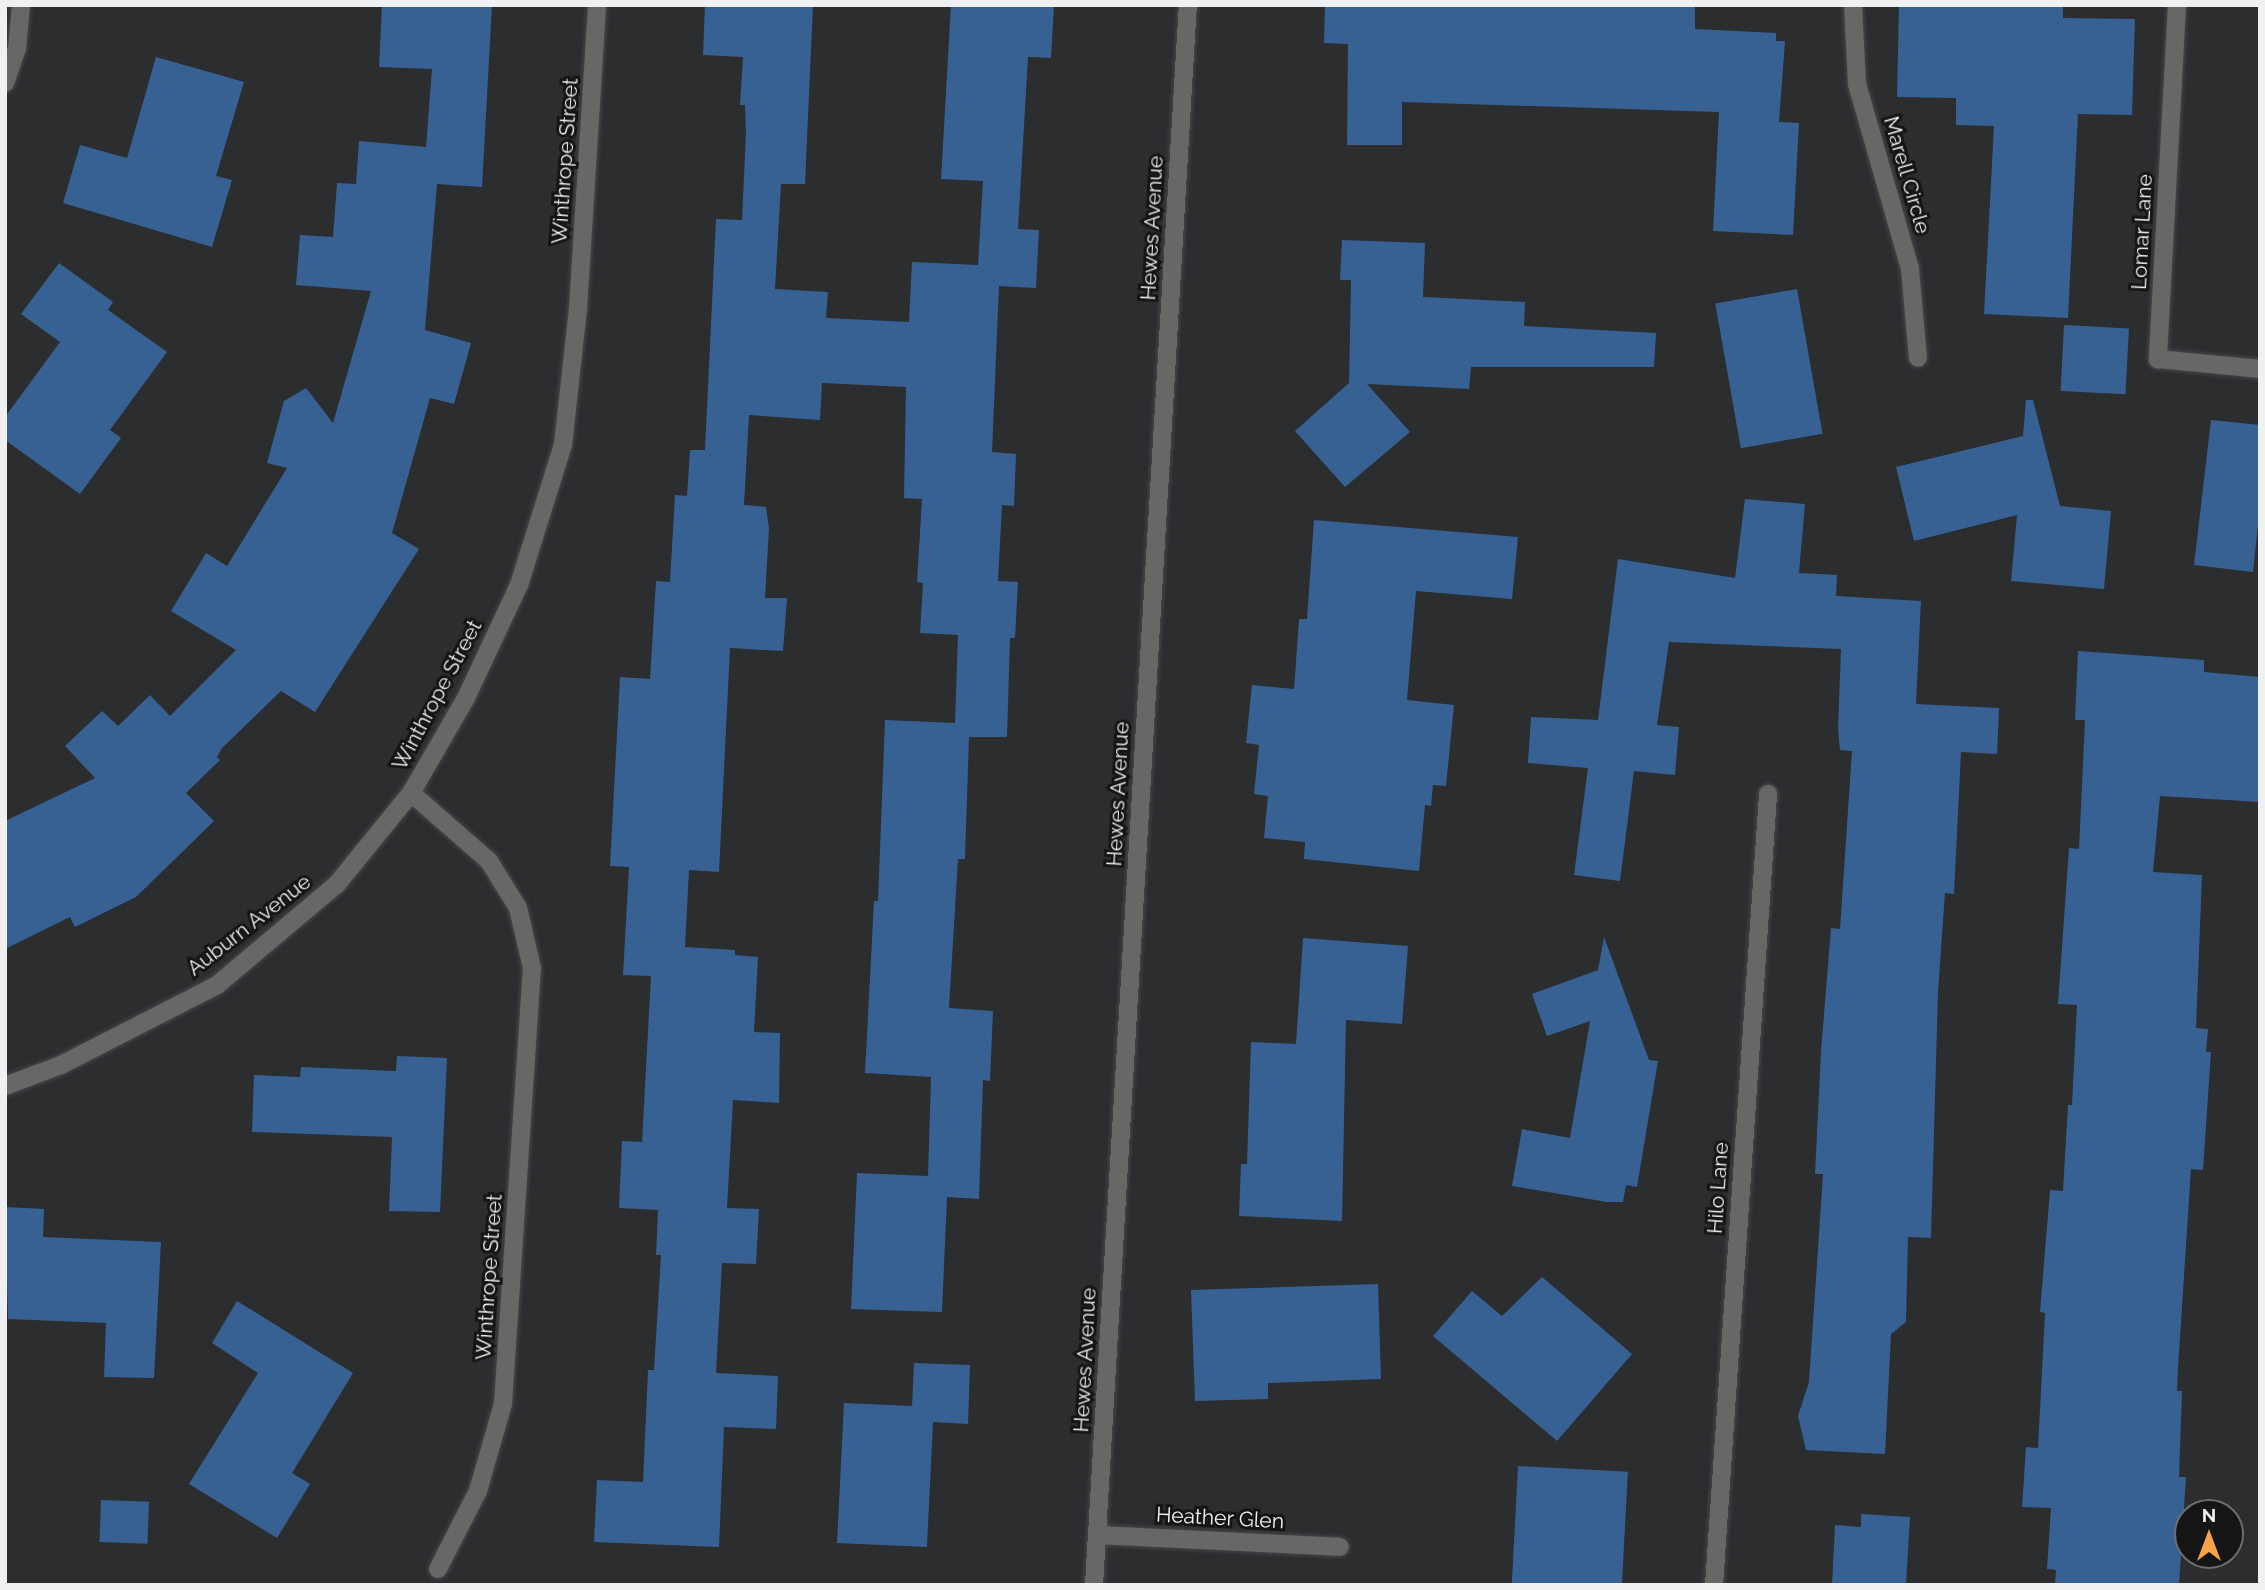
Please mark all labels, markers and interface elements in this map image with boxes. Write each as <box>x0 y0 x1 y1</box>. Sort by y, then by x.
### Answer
street label: Winthrope Street <box>547 77 583 245</box>
street label: Marell Circle <box>1878 113 1936 237</box>
street label: Hewes Avenue <box>1136 155 1168 301</box>
street label: Lomar Lane <box>2126 173 2158 291</box>
street label: Winthrope Street <box>387 616 487 774</box>
street label: Hewes Avenue <box>1102 721 1134 867</box>
street label: Auburn Avenue <box>182 869 316 981</box>
street label: Hilo Lane <box>1702 1141 1734 1235</box>
street label: Winthrope Street <box>471 1193 507 1361</box>
street label: Hewes Avenue <box>1069 1287 1101 1433</box>
north arrow <box>2174 1499 2244 1569</box>
street label: Heather Glen <box>1155 1502 1285 1534</box>
text: N <box>2202 1504 2216 1526</box>

